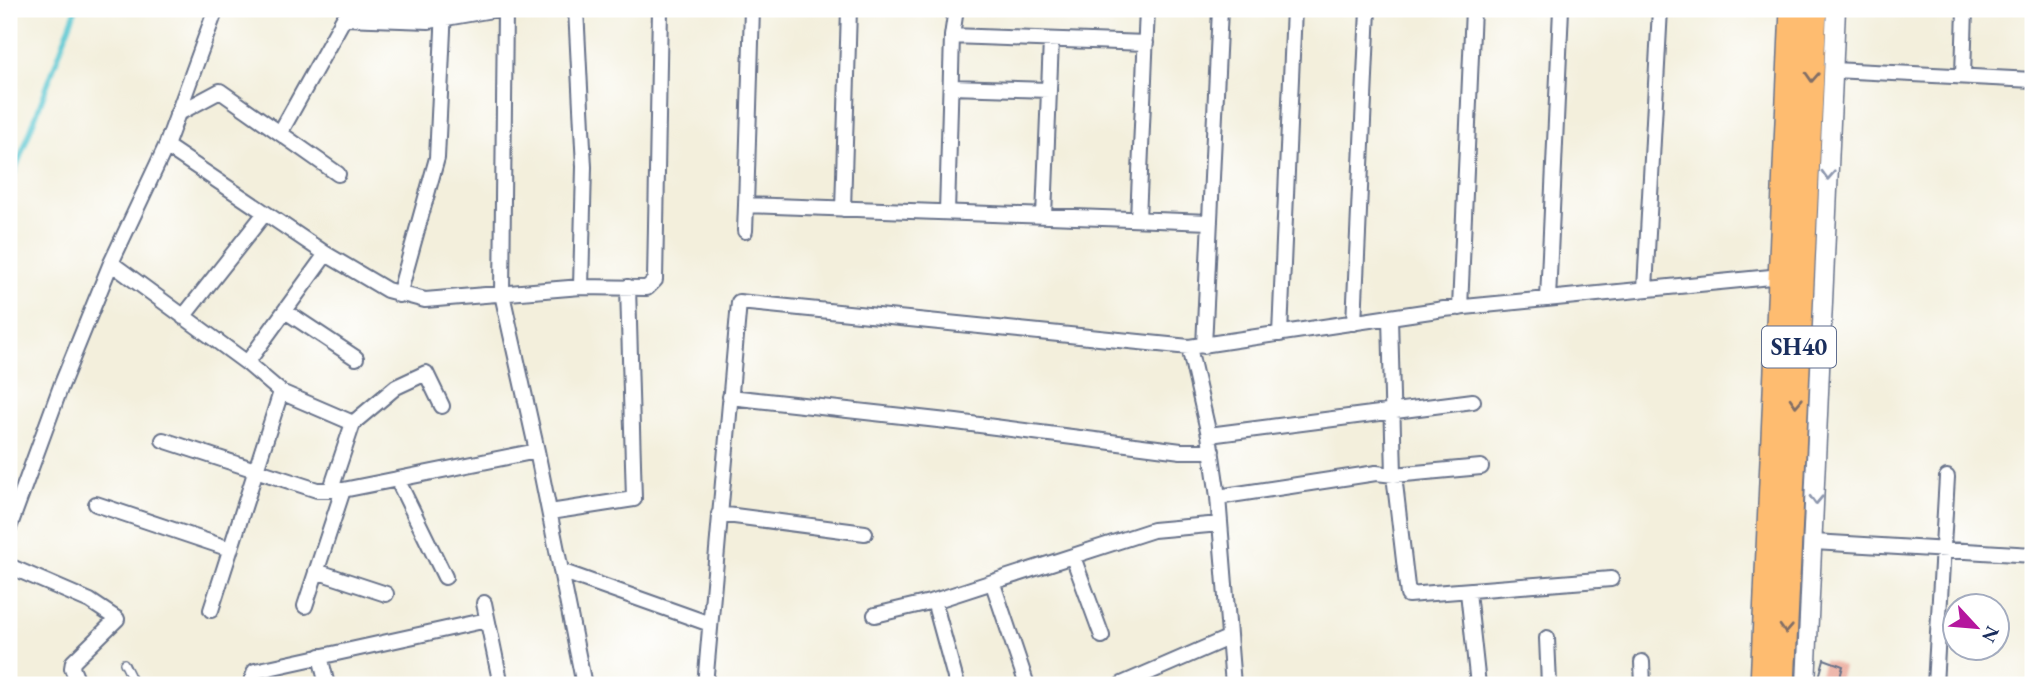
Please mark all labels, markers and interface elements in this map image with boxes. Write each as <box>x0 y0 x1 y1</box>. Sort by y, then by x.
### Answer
one-way arrow <box>1804 72 1819 83</box>
one-way arrow <box>1821 170 1836 181</box>
road number: SH40 <box>1762 326 1836 368</box>
one-way arrow <box>1789 397 1804 408</box>
one-way arrow <box>1808 495 1823 506</box>
north arrow <box>1940 592 2010 662</box>
text: N <box>1976 622 2005 647</box>
one-way arrow <box>1778 624 1793 635</box>

